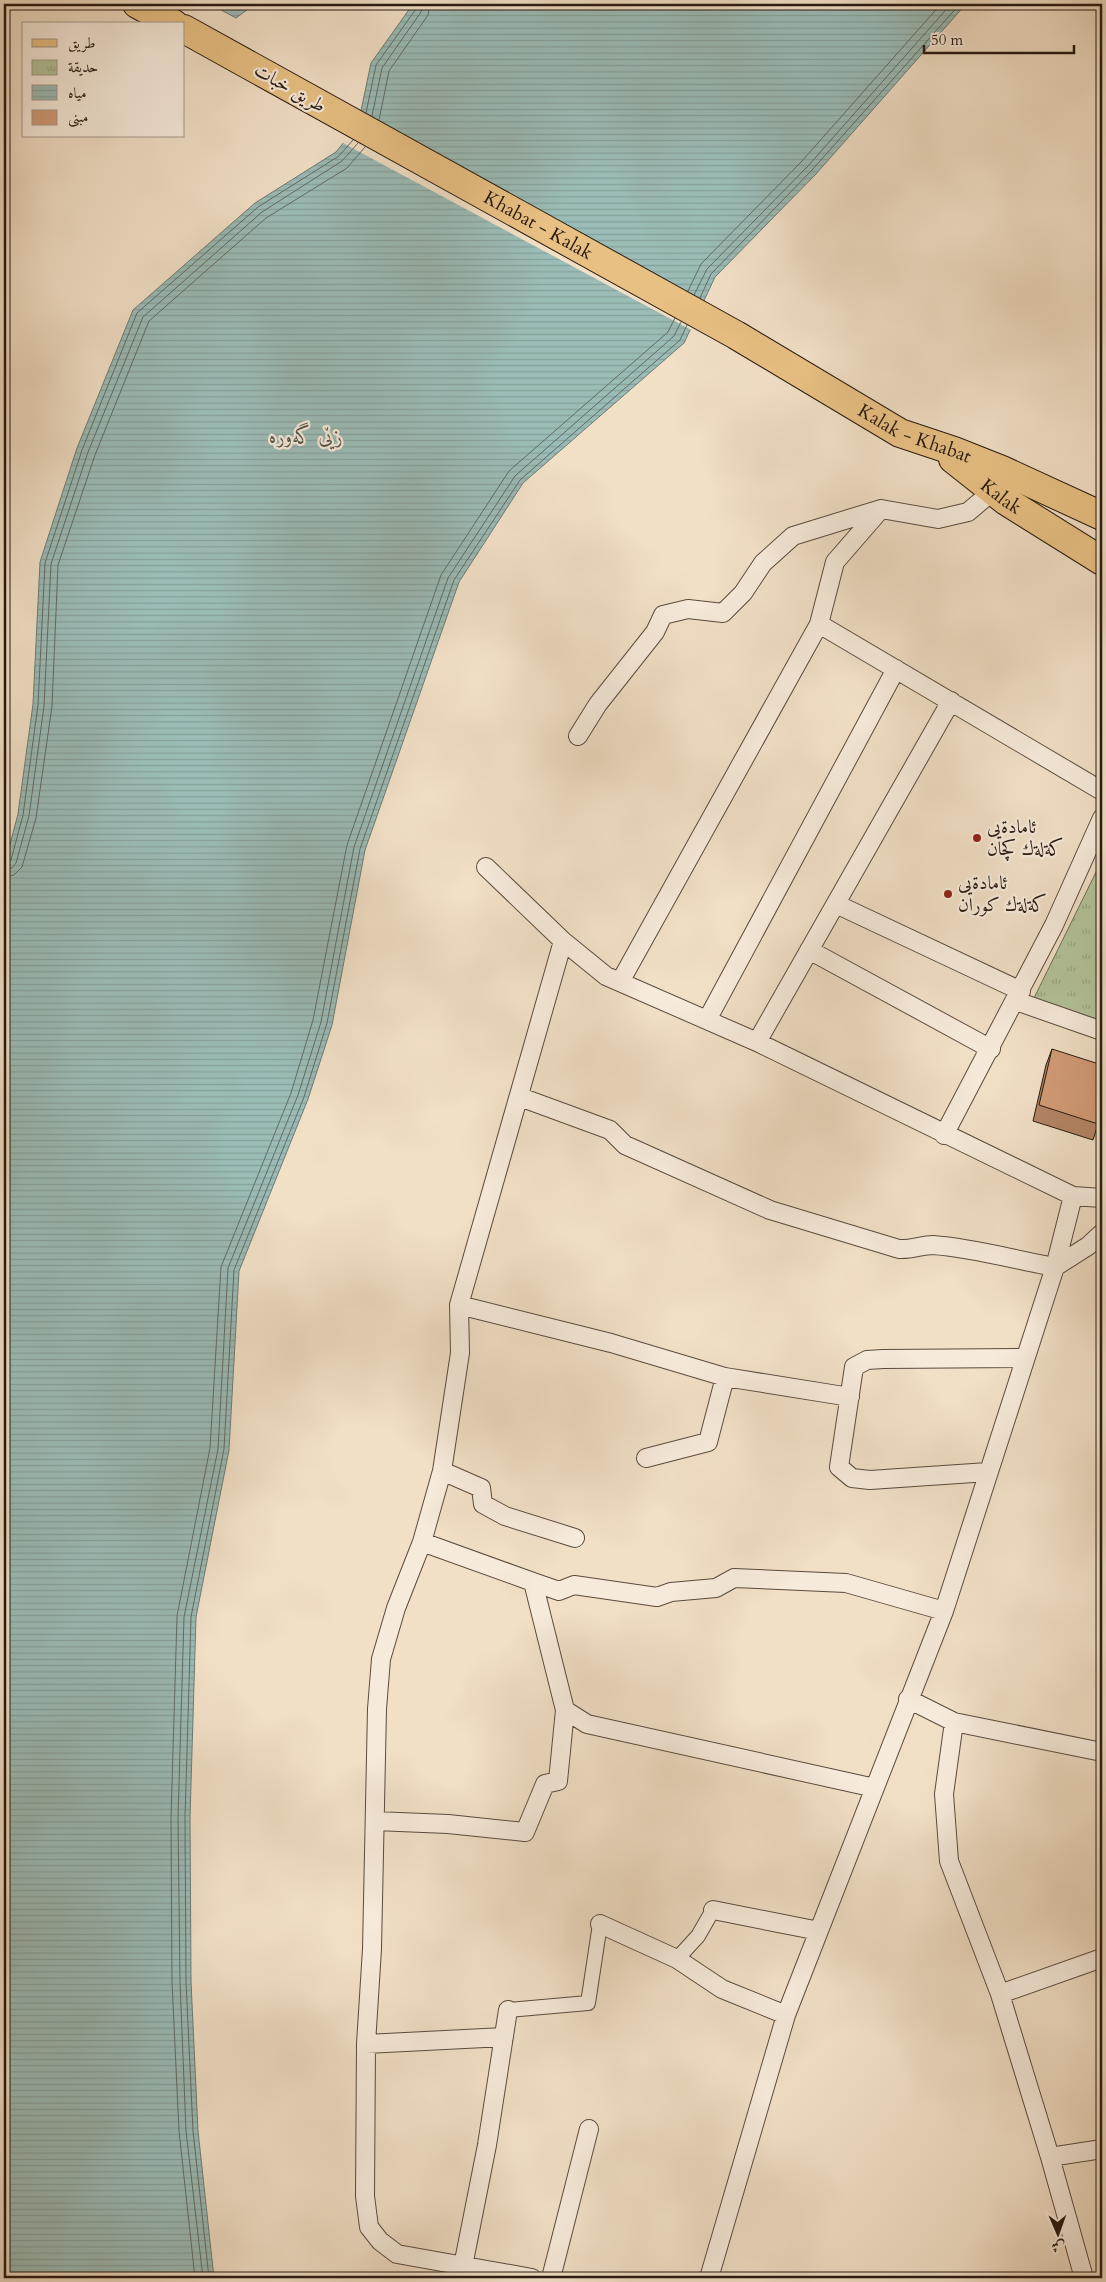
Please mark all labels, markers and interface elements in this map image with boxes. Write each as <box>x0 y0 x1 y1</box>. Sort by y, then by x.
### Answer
legend <box>22 22 185 138</box>
scale bar <box>924 22 1074 54</box>
text: 50 m <box>931 30 963 50</box>
text: طريق <box>68 33 95 53</box>
text: حديقة <box>68 57 98 77</box>
street label: طريق خبات <box>249 57 331 119</box>
text: مياه <box>68 83 86 103</box>
text: مبنى <box>68 107 88 128</box>
street label: Khabat - Kalak <box>479 185 598 267</box>
street label: Kalak - Khabat <box>853 398 975 470</box>
water label: زێی گەورە <box>269 422 343 450</box>
street label: Kalak <box>975 473 1027 521</box>
place label: ئامادةيى كةلةك كچان <box>987 814 1064 862</box>
marker: ئامادةيى كةلةك كچان <box>971 832 983 844</box>
place label: ئامادةيى كةلةك كوران <box>958 870 1047 918</box>
marker: ئامادةيى كةلةك كوران <box>942 888 954 900</box>
north arrow <box>1034 2210 1084 2260</box>
text: ش <box>1051 2237 1066 2256</box>

